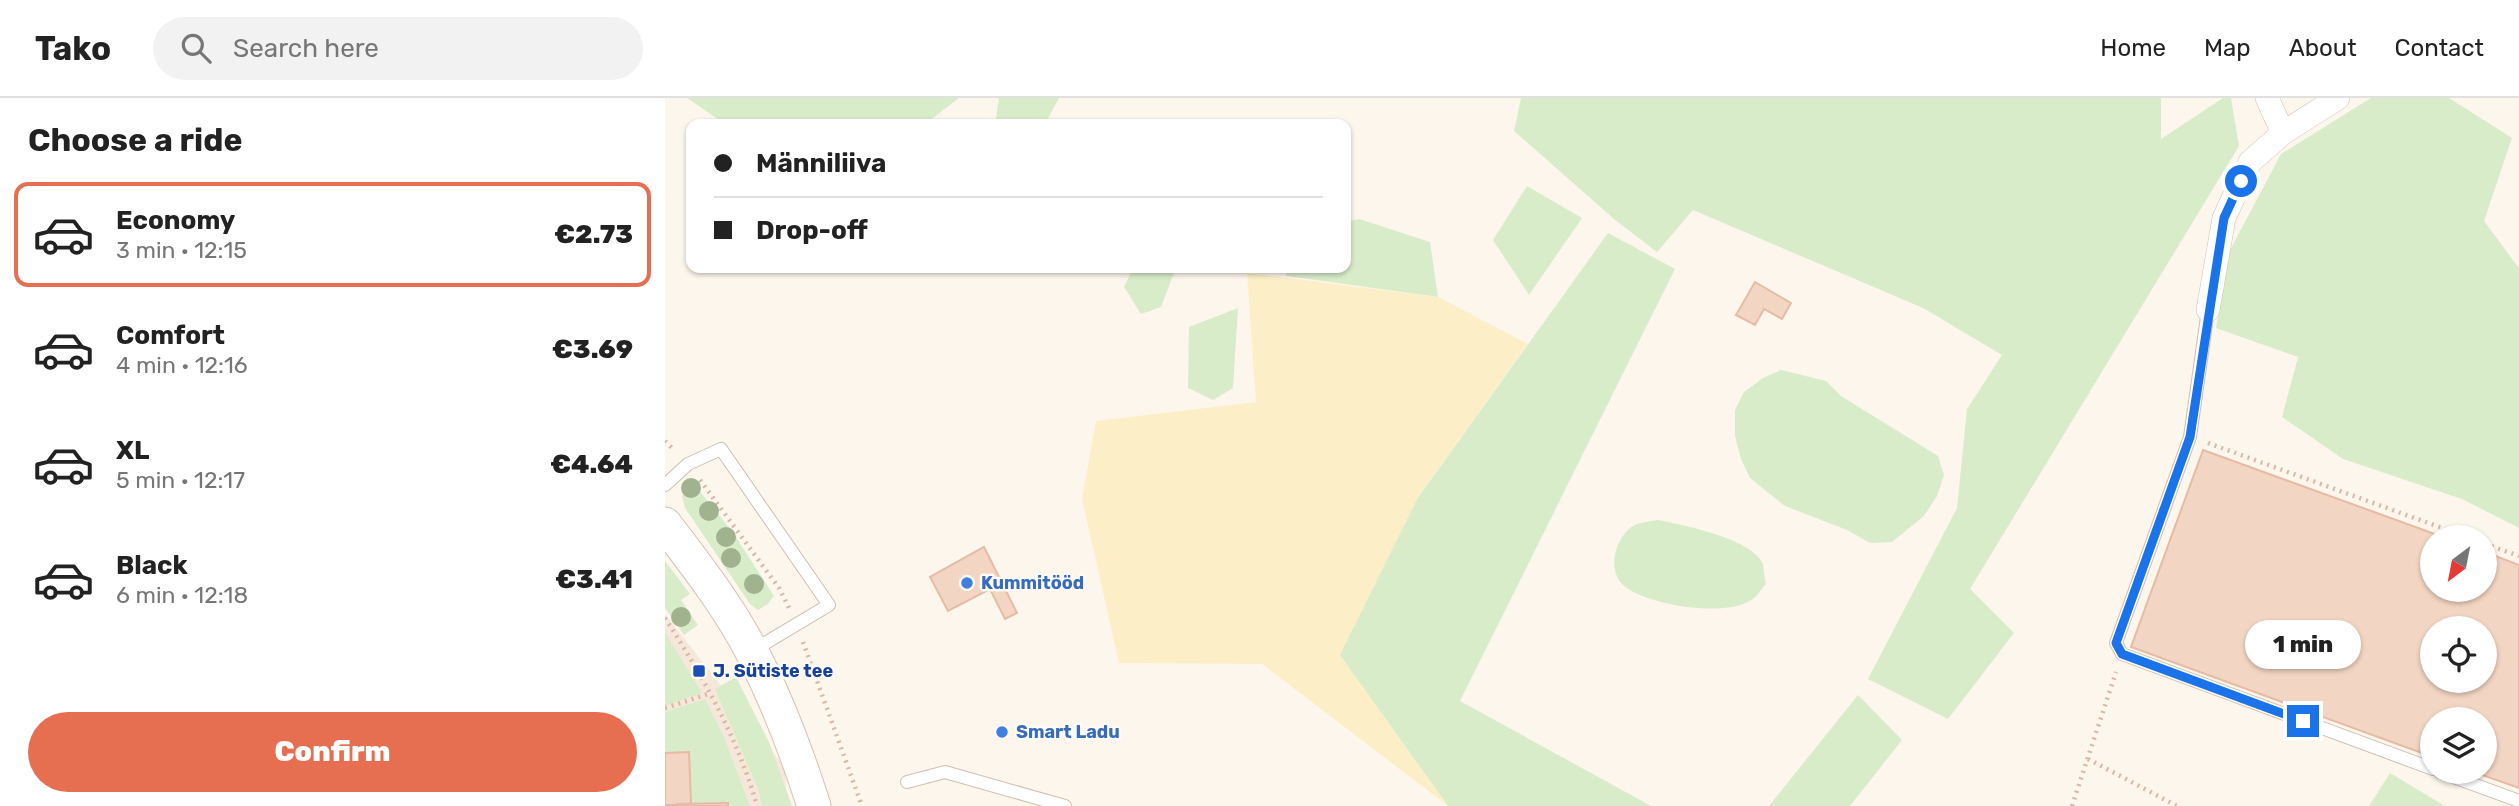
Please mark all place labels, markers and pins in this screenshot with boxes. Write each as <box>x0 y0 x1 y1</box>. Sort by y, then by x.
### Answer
place label: Kummitööd <box>981 572 1084 594</box>
marker: Kummitööd <box>959 575 975 591</box>
place label: J. Sütiste tee <box>713 660 833 682</box>
marker: J. Sütiste tee <box>691 663 707 679</box>
place label: Smart Ladu <box>1016 721 1120 743</box>
marker: Smart Ladu <box>994 724 1010 740</box>

